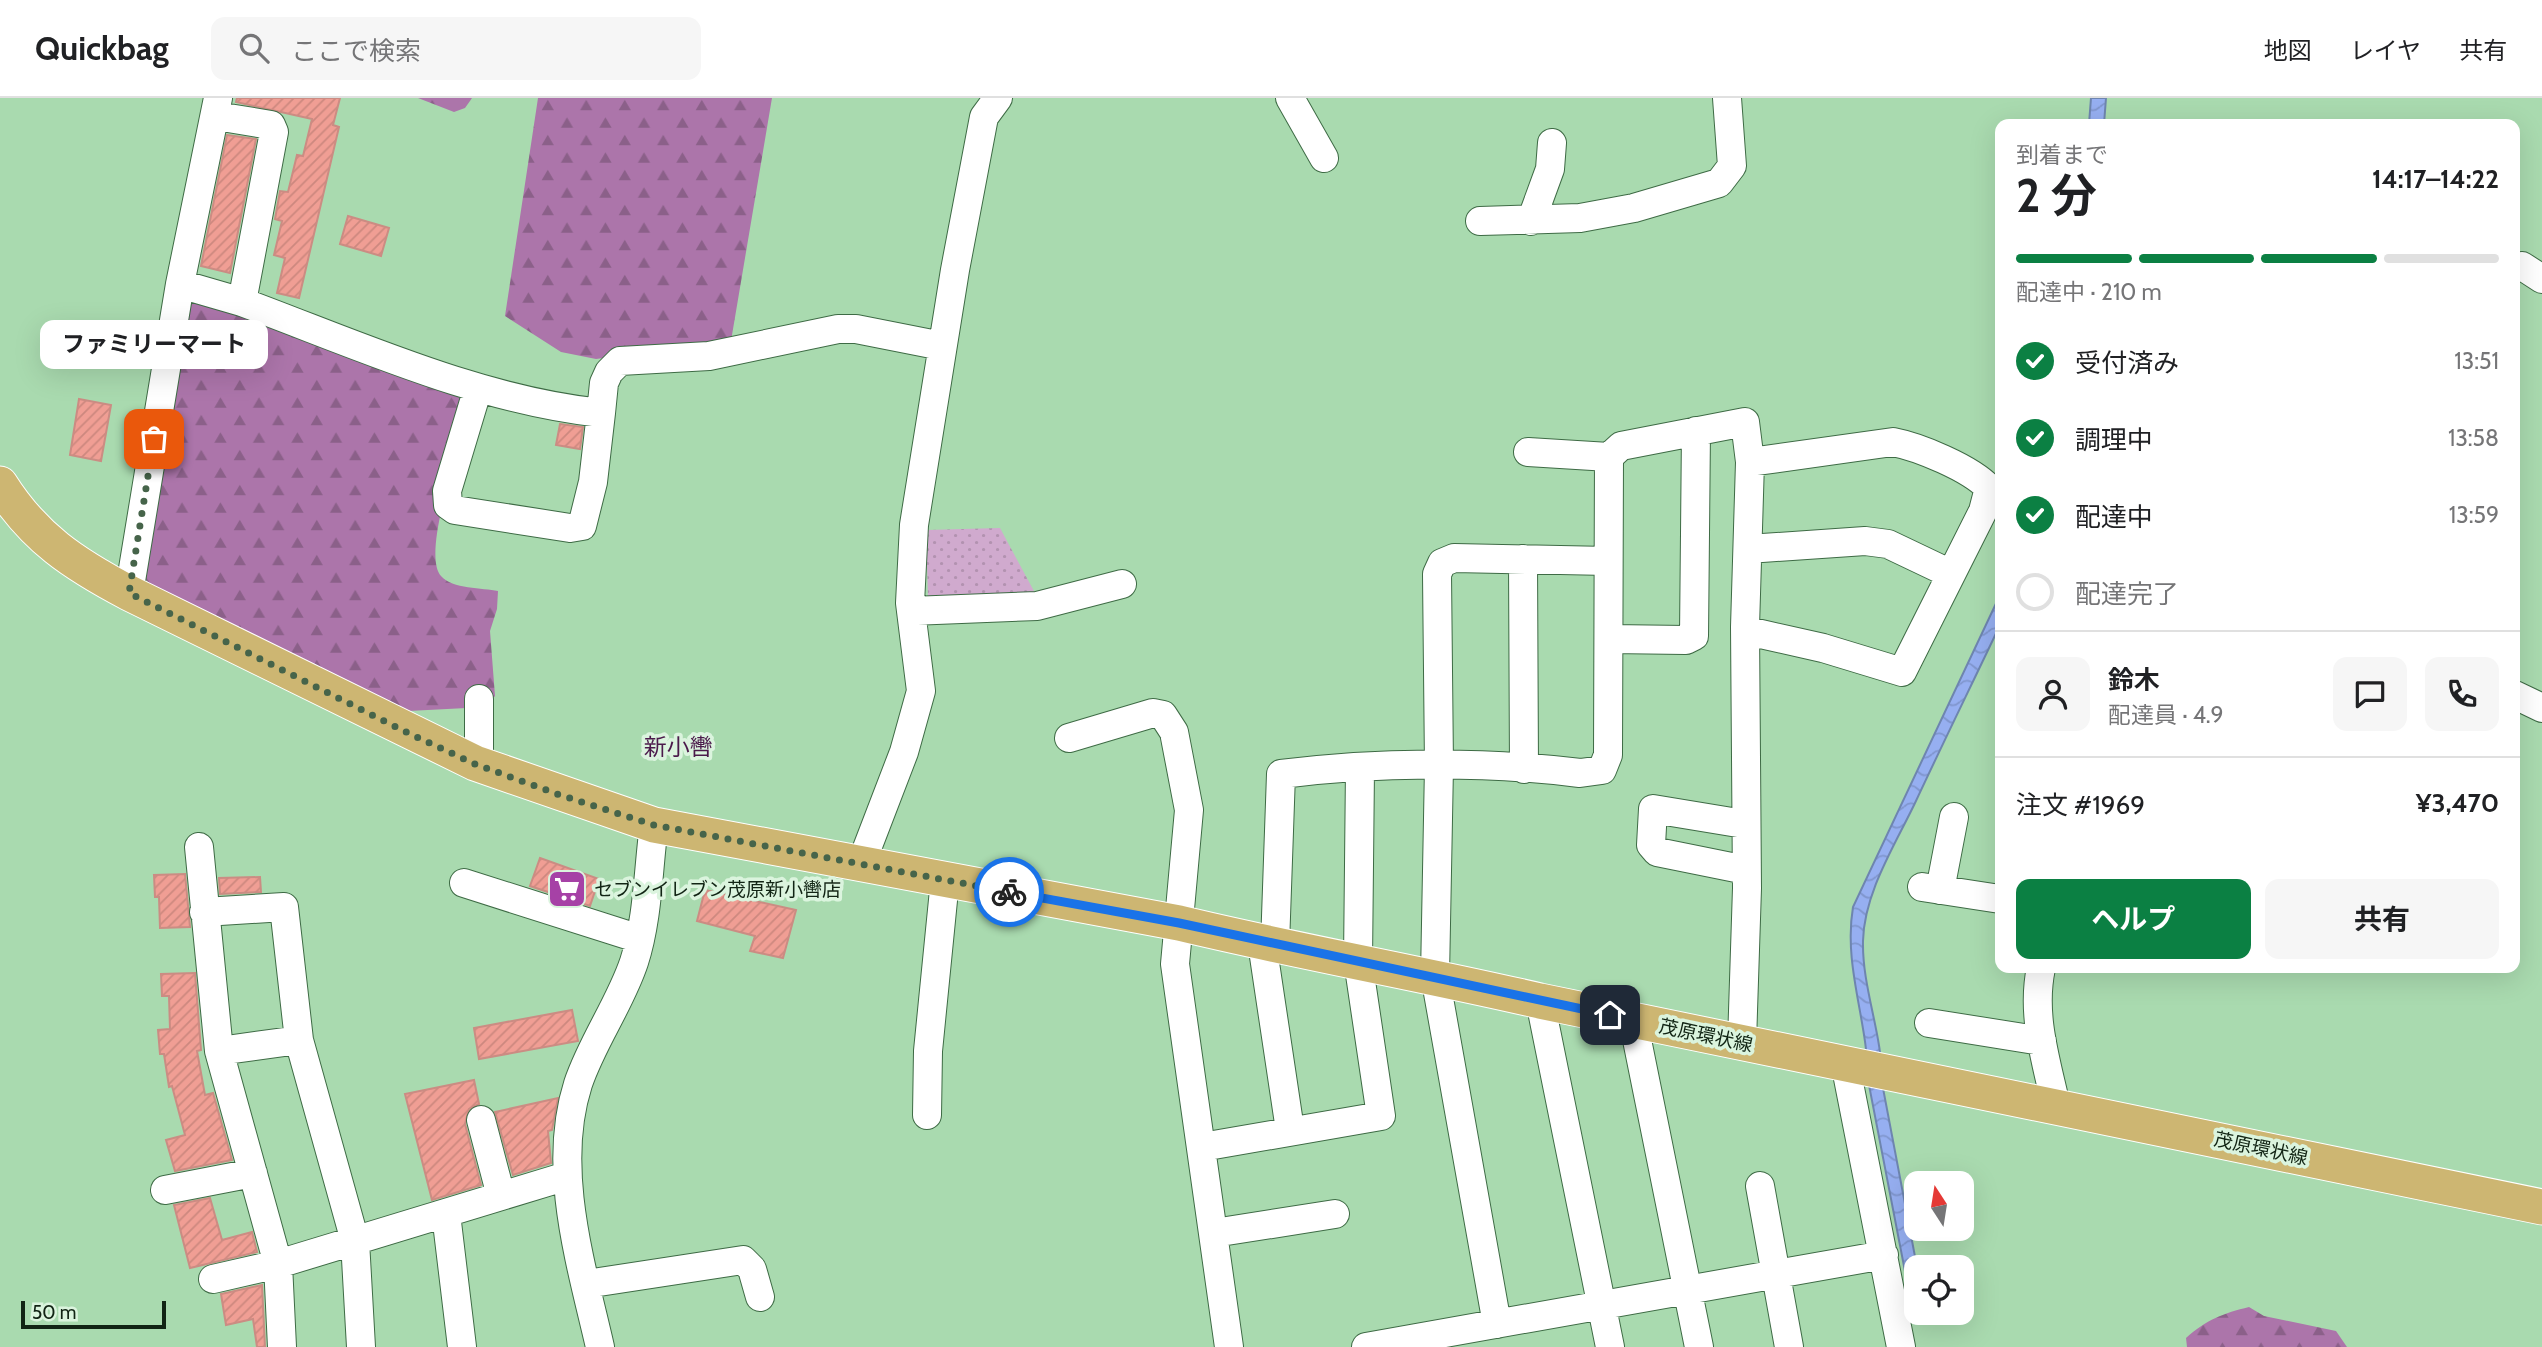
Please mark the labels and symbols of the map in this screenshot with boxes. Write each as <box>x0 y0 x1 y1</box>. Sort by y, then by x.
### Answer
callout: ファミリーマート <box>40 320 268 369</box>
pin <box>124 409 184 469</box>
district label: 新小轡 <box>644 733 713 761</box>
courier <box>974 857 1044 927</box>
supermarket icon: セブンイレブン茂原新小轡店 <box>546 868 588 910</box>
place label: セブンイレブン茂原新小轡店 <box>594 878 841 901</box>
pin <box>1580 985 1640 1045</box>
street label: 茂原環状線 <box>1657 1014 1755 1057</box>
street label: 茂原環状線 <box>2212 1127 2310 1170</box>
north arrow <box>1904 1171 1974 1241</box>
scale bar <box>21 1298 166 1330</box>

